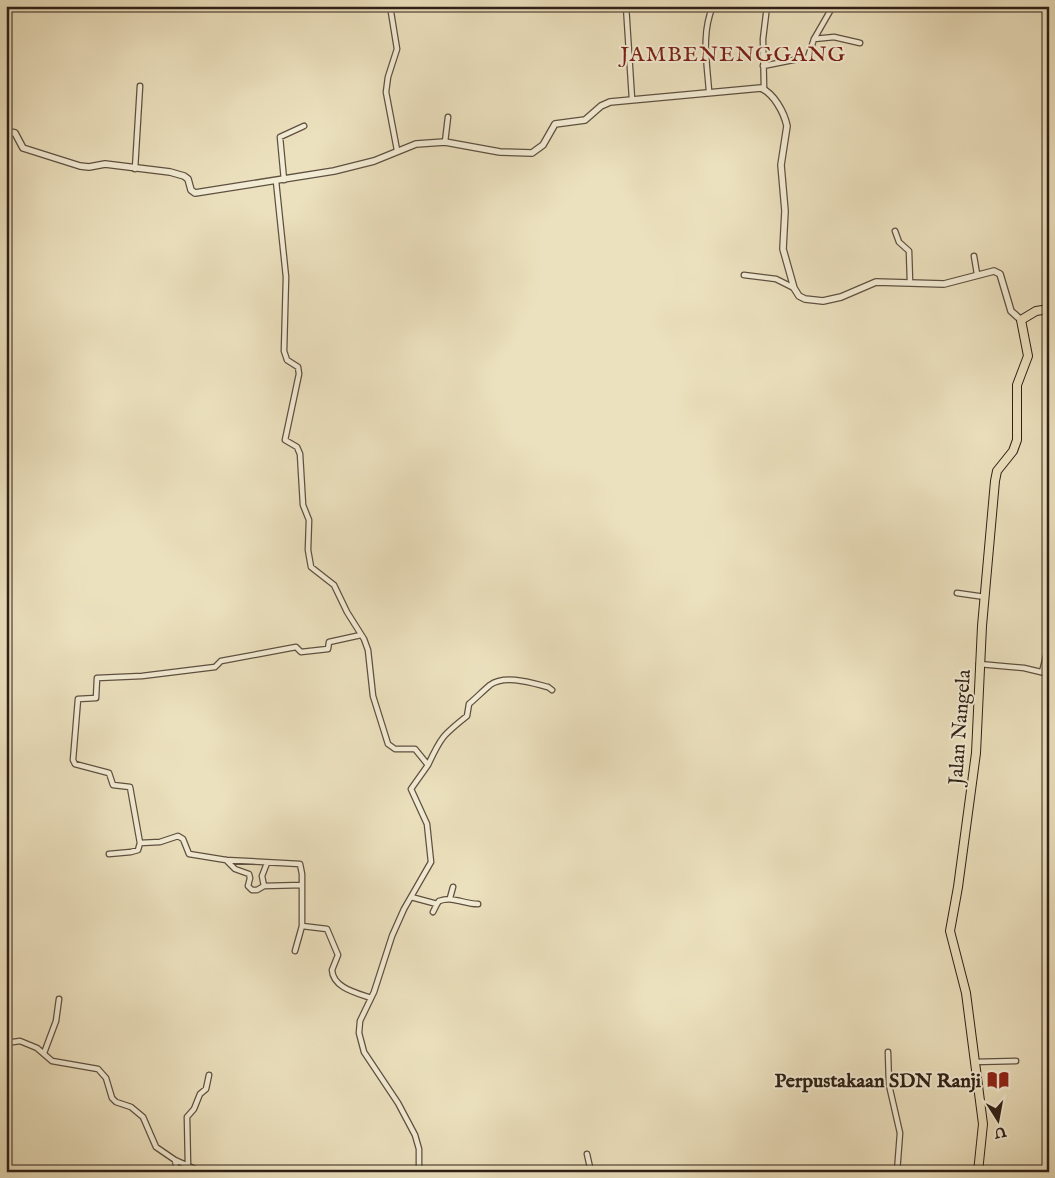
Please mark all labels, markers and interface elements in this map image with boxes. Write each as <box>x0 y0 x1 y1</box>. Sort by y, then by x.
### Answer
district label: JAMBENENGGANG <box>617 41 846 69</box>
street label: Jalan Nangela <box>944 668 977 788</box>
library icon: Perpustakaan SDN Ranji <box>985 1067 1011 1093</box>
place label: Perpustakaan SDN Ranji <box>774 1069 982 1094</box>
north arrow <box>972 1096 1022 1146</box>
text: U <box>992 1122 1009 1142</box>

